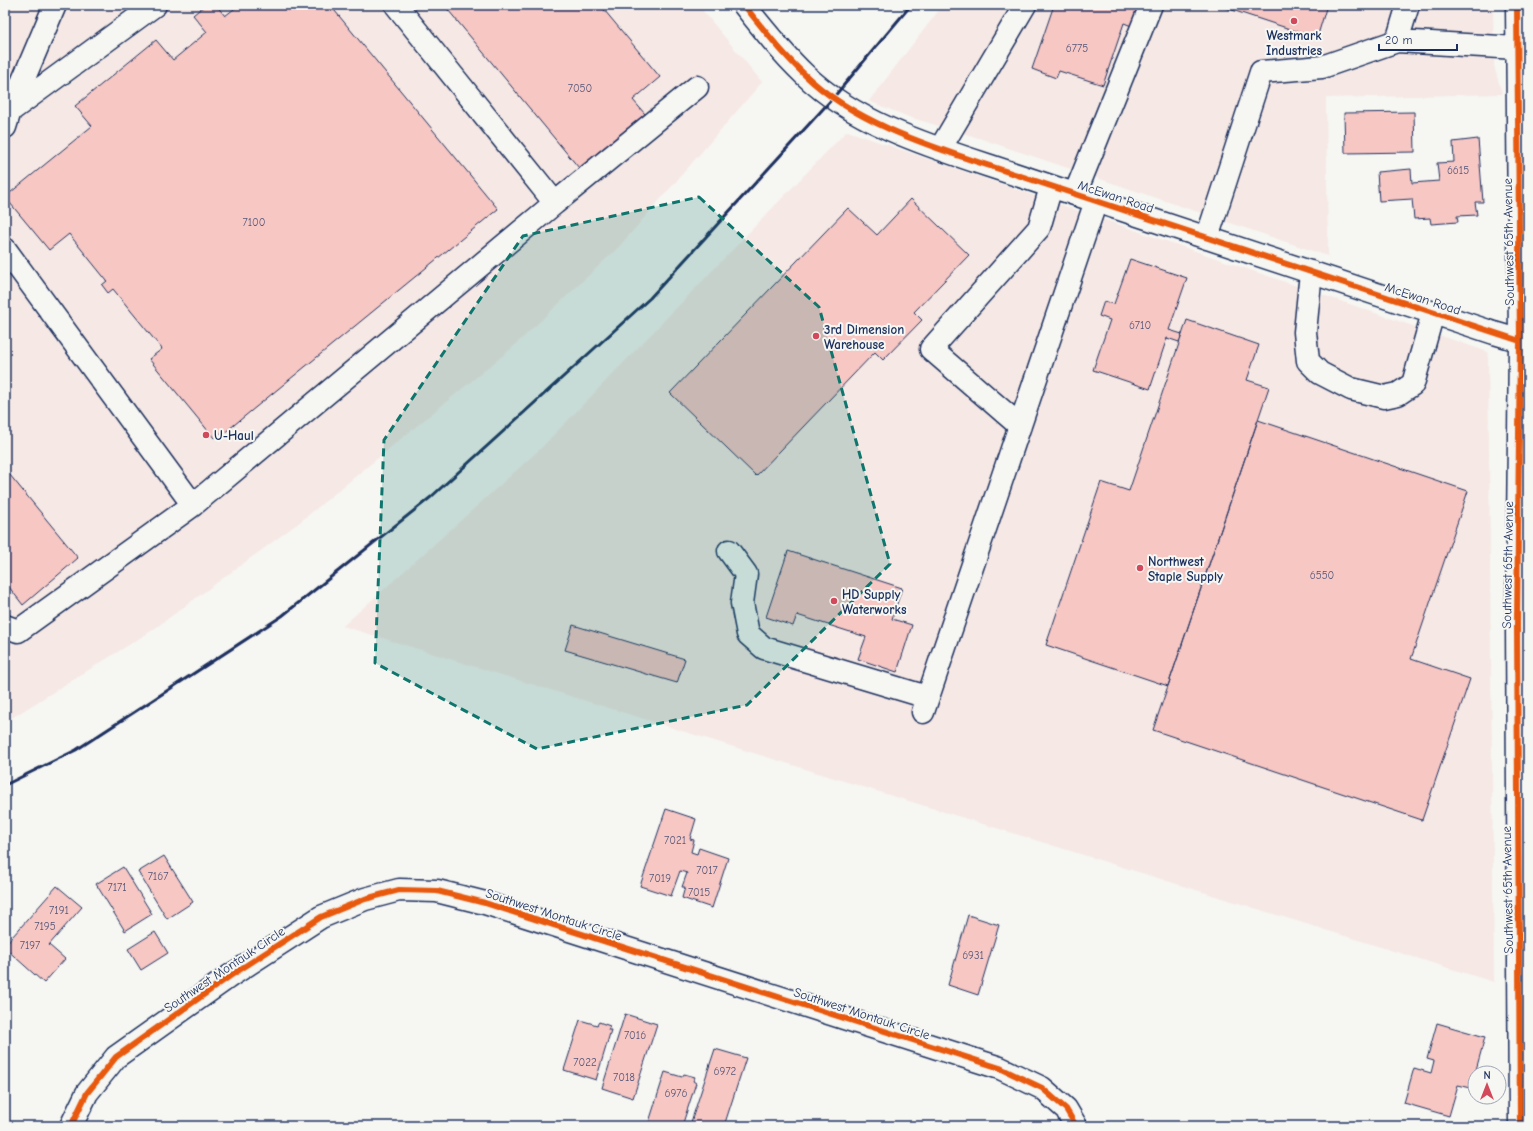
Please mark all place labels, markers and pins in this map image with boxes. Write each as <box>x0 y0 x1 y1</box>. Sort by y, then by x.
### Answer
marker: Westmark Industries <box>1289 16 1299 26</box>
place label: Westmark Industries <box>1266 28 1322 58</box>
place label: 3rd Dimension Warehouse <box>824 322 904 352</box>
marker: 3rd Dimension Warehouse <box>811 331 821 341</box>
place label: U-Haul <box>214 428 254 443</box>
marker: U-Haul <box>201 430 211 440</box>
place label: Northwest Staple Supply <box>1148 554 1223 584</box>
marker: Northwest Staple Supply <box>1135 563 1145 573</box>
place label: HD Supply Waterworks <box>842 587 907 617</box>
marker: HD Supply Waterworks <box>829 596 839 606</box>

